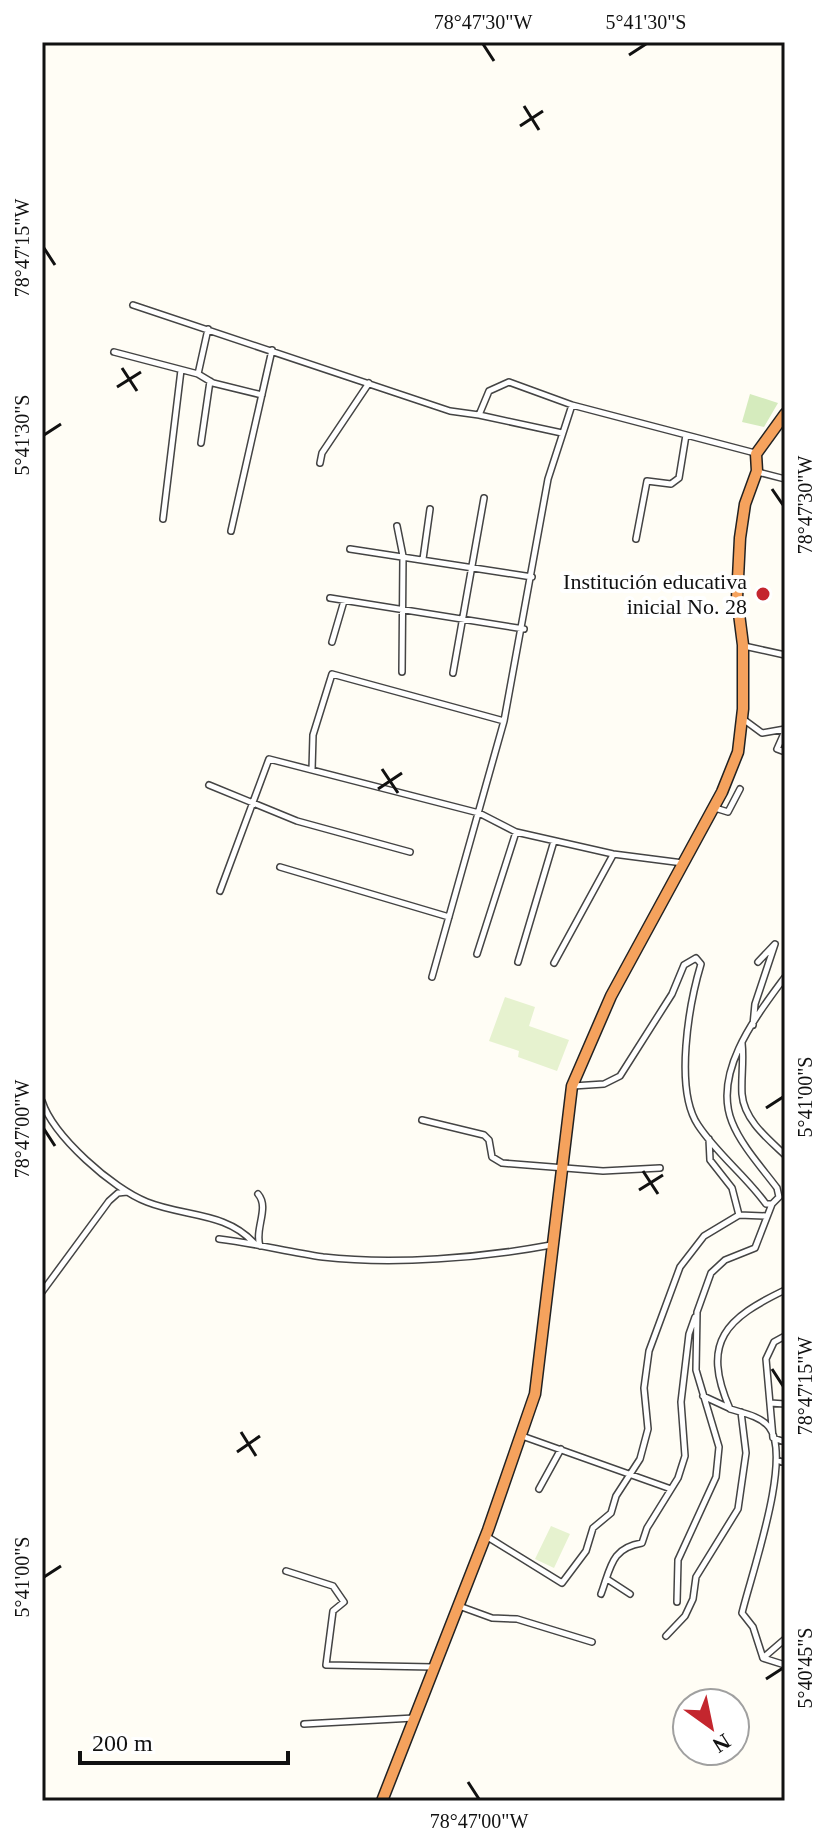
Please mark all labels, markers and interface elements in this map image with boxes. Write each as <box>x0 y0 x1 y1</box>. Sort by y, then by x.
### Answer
text: 78°47'30"W <box>434 11 532 33</box>
text: 5°41'30"S <box>606 11 686 33</box>
text: 78°47'15"W <box>11 199 33 297</box>
text: 5°41'30"S <box>11 395 33 475</box>
text: 78°47'30"W <box>794 456 816 554</box>
place label: Institución educativa inicial No. 28 <box>563 569 747 619</box>
marker: Institución educativa inicial No. 28 <box>754 585 772 603</box>
text: 5°41'00"S <box>794 1057 816 1137</box>
text: 78°47'00"W <box>11 1080 33 1178</box>
text: 78°47'15"W <box>794 1337 816 1435</box>
text: 5°41'00"S <box>11 1537 33 1617</box>
text: 5°40'45"S <box>794 1628 816 1708</box>
north arrow <box>671 1687 751 1767</box>
scale bar <box>80 1715 288 1765</box>
text: N <box>708 1729 735 1758</box>
text: 200 m <box>92 1730 153 1756</box>
text: 78°47'00"W <box>430 1810 528 1832</box>

